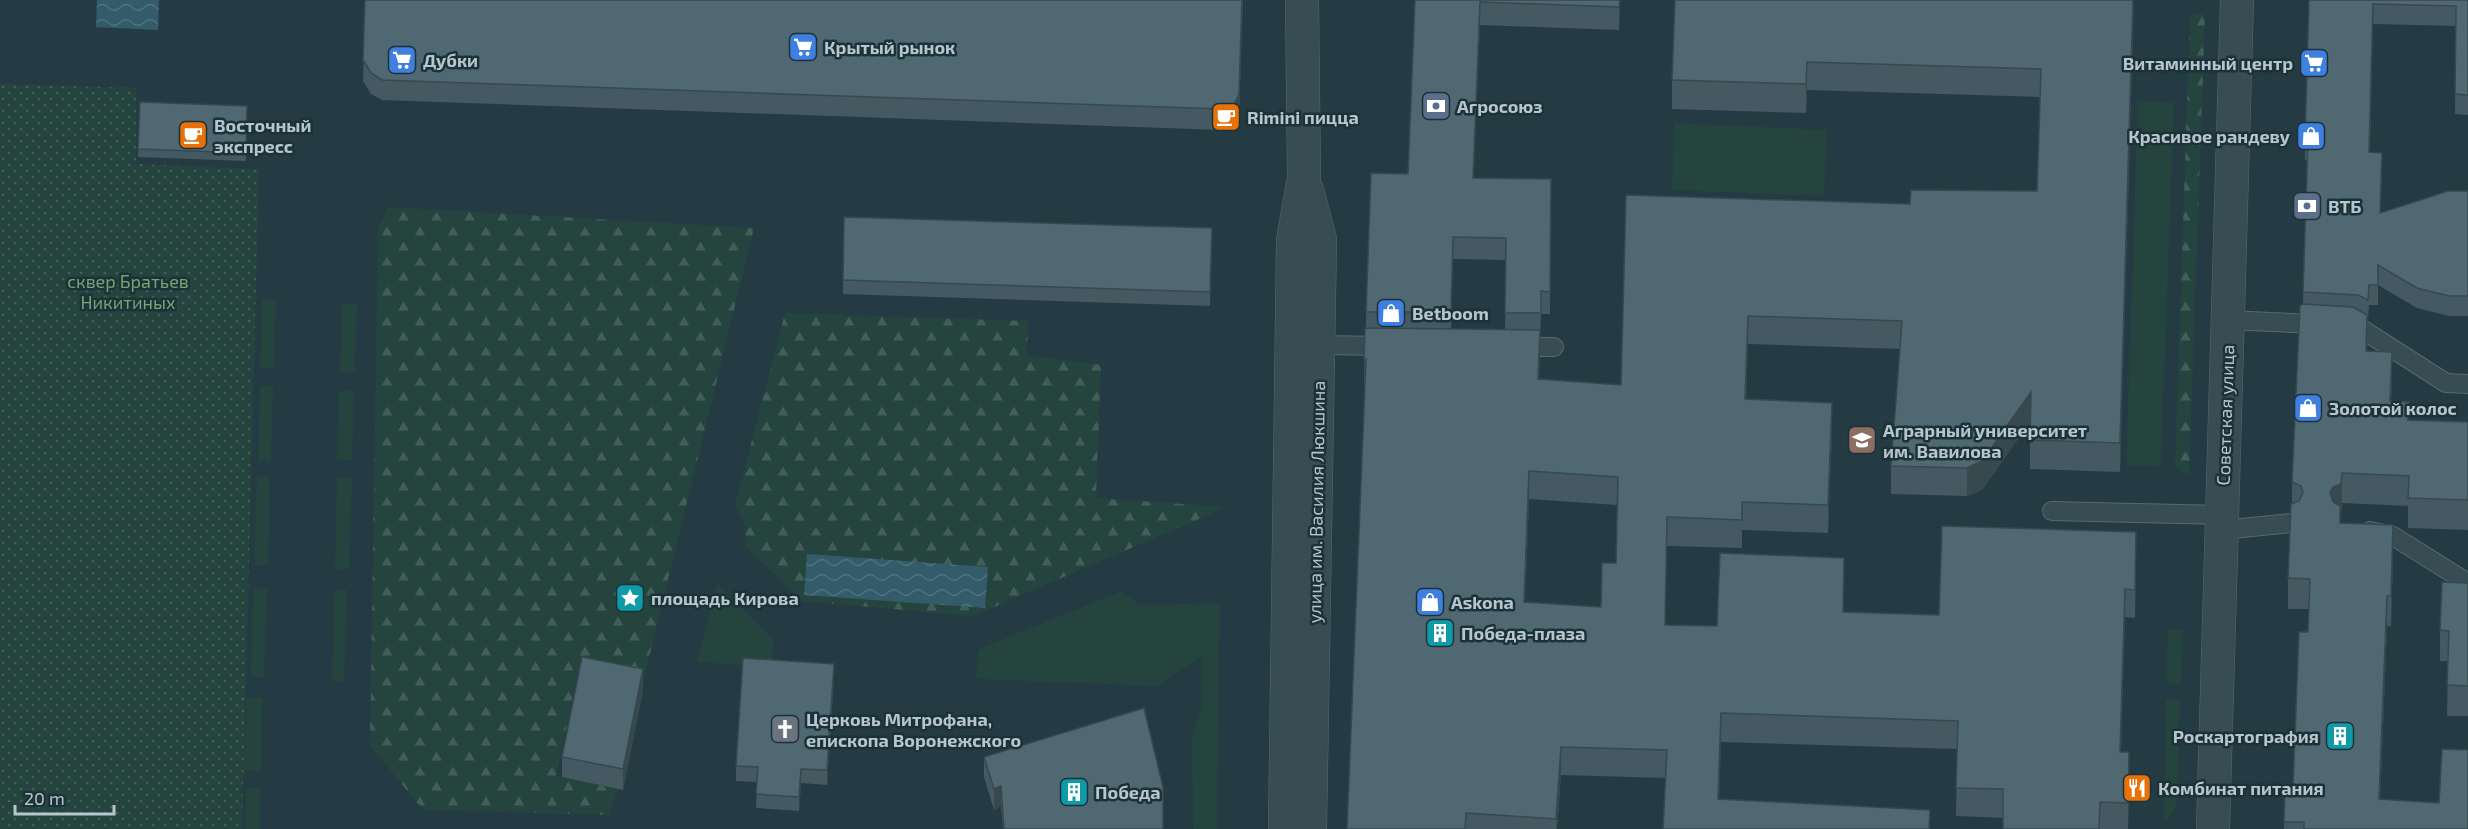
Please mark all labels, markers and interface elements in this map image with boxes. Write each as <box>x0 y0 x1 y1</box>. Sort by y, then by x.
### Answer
supermarket icon: Крытый рынок <box>787 31 819 63</box>
place label: Крытый рынок <box>824 36 955 58</box>
supermarket icon: Дубки <box>386 44 418 76</box>
supermarket icon: Витаминный центр <box>2298 47 2330 79</box>
place label: Дубки <box>423 49 478 71</box>
place label: Витаминный центр <box>2123 52 2293 74</box>
bank icon: Агросоюз <box>1420 90 1452 122</box>
place label: Агросоюз <box>1457 95 1543 117</box>
cafe icon: Rimini пицца <box>1210 101 1242 133</box>
place label: Rimini пицца <box>1247 106 1359 128</box>
place label: Восточный экспресс <box>214 114 311 157</box>
cafe icon: Восточный экспресс <box>177 119 209 151</box>
shop icon: Красивое рандеву <box>2295 120 2327 152</box>
place label: Красивое рандеву <box>2128 125 2291 147</box>
bank icon: ВТБ <box>2291 190 2323 222</box>
place label: ВТБ <box>2328 195 2362 217</box>
park label: сквер Братьев Никитиных <box>67 270 189 313</box>
shop icon: Betboom <box>1375 297 1407 329</box>
place label: Betboom <box>1412 302 1489 324</box>
street label: Советская улица <box>2212 344 2238 486</box>
street label: улица им. Василия Люкшина <box>1303 381 1329 623</box>
shop icon: Золотой колос <box>2292 392 2324 424</box>
place label: Золотой колос <box>2329 397 2457 419</box>
place label: Аграрный университет им. Вавилова <box>1883 419 2087 462</box>
school or university icon: Аграрный университет им. Вавилова <box>1846 424 1878 456</box>
place icon: площадь Кирова <box>614 582 646 614</box>
shop icon: Askona <box>1414 586 1446 618</box>
place label: площадь Кирова <box>651 587 799 609</box>
place label: Askona <box>1451 591 1514 613</box>
building icon: Победа-плаза <box>1424 617 1456 649</box>
place label: Победа-плаза <box>1461 622 1585 644</box>
place label: Церковь Митрофана, епископа Воронежского <box>806 708 1021 751</box>
church icon: Церковь Митрофана, епископа Воронежского <box>769 713 801 745</box>
building icon: Роскартография <box>2324 720 2356 752</box>
place label: Роскартография <box>2173 725 2319 747</box>
restaurant icon: Комбинат питания <box>2121 772 2153 804</box>
building icon: Победа <box>1058 776 1090 808</box>
place label: Комбинат питания <box>2158 777 2324 799</box>
scale bar <box>15 778 114 816</box>
place label: Победа <box>1095 781 1161 803</box>
text: 20 m <box>24 787 65 809</box>

